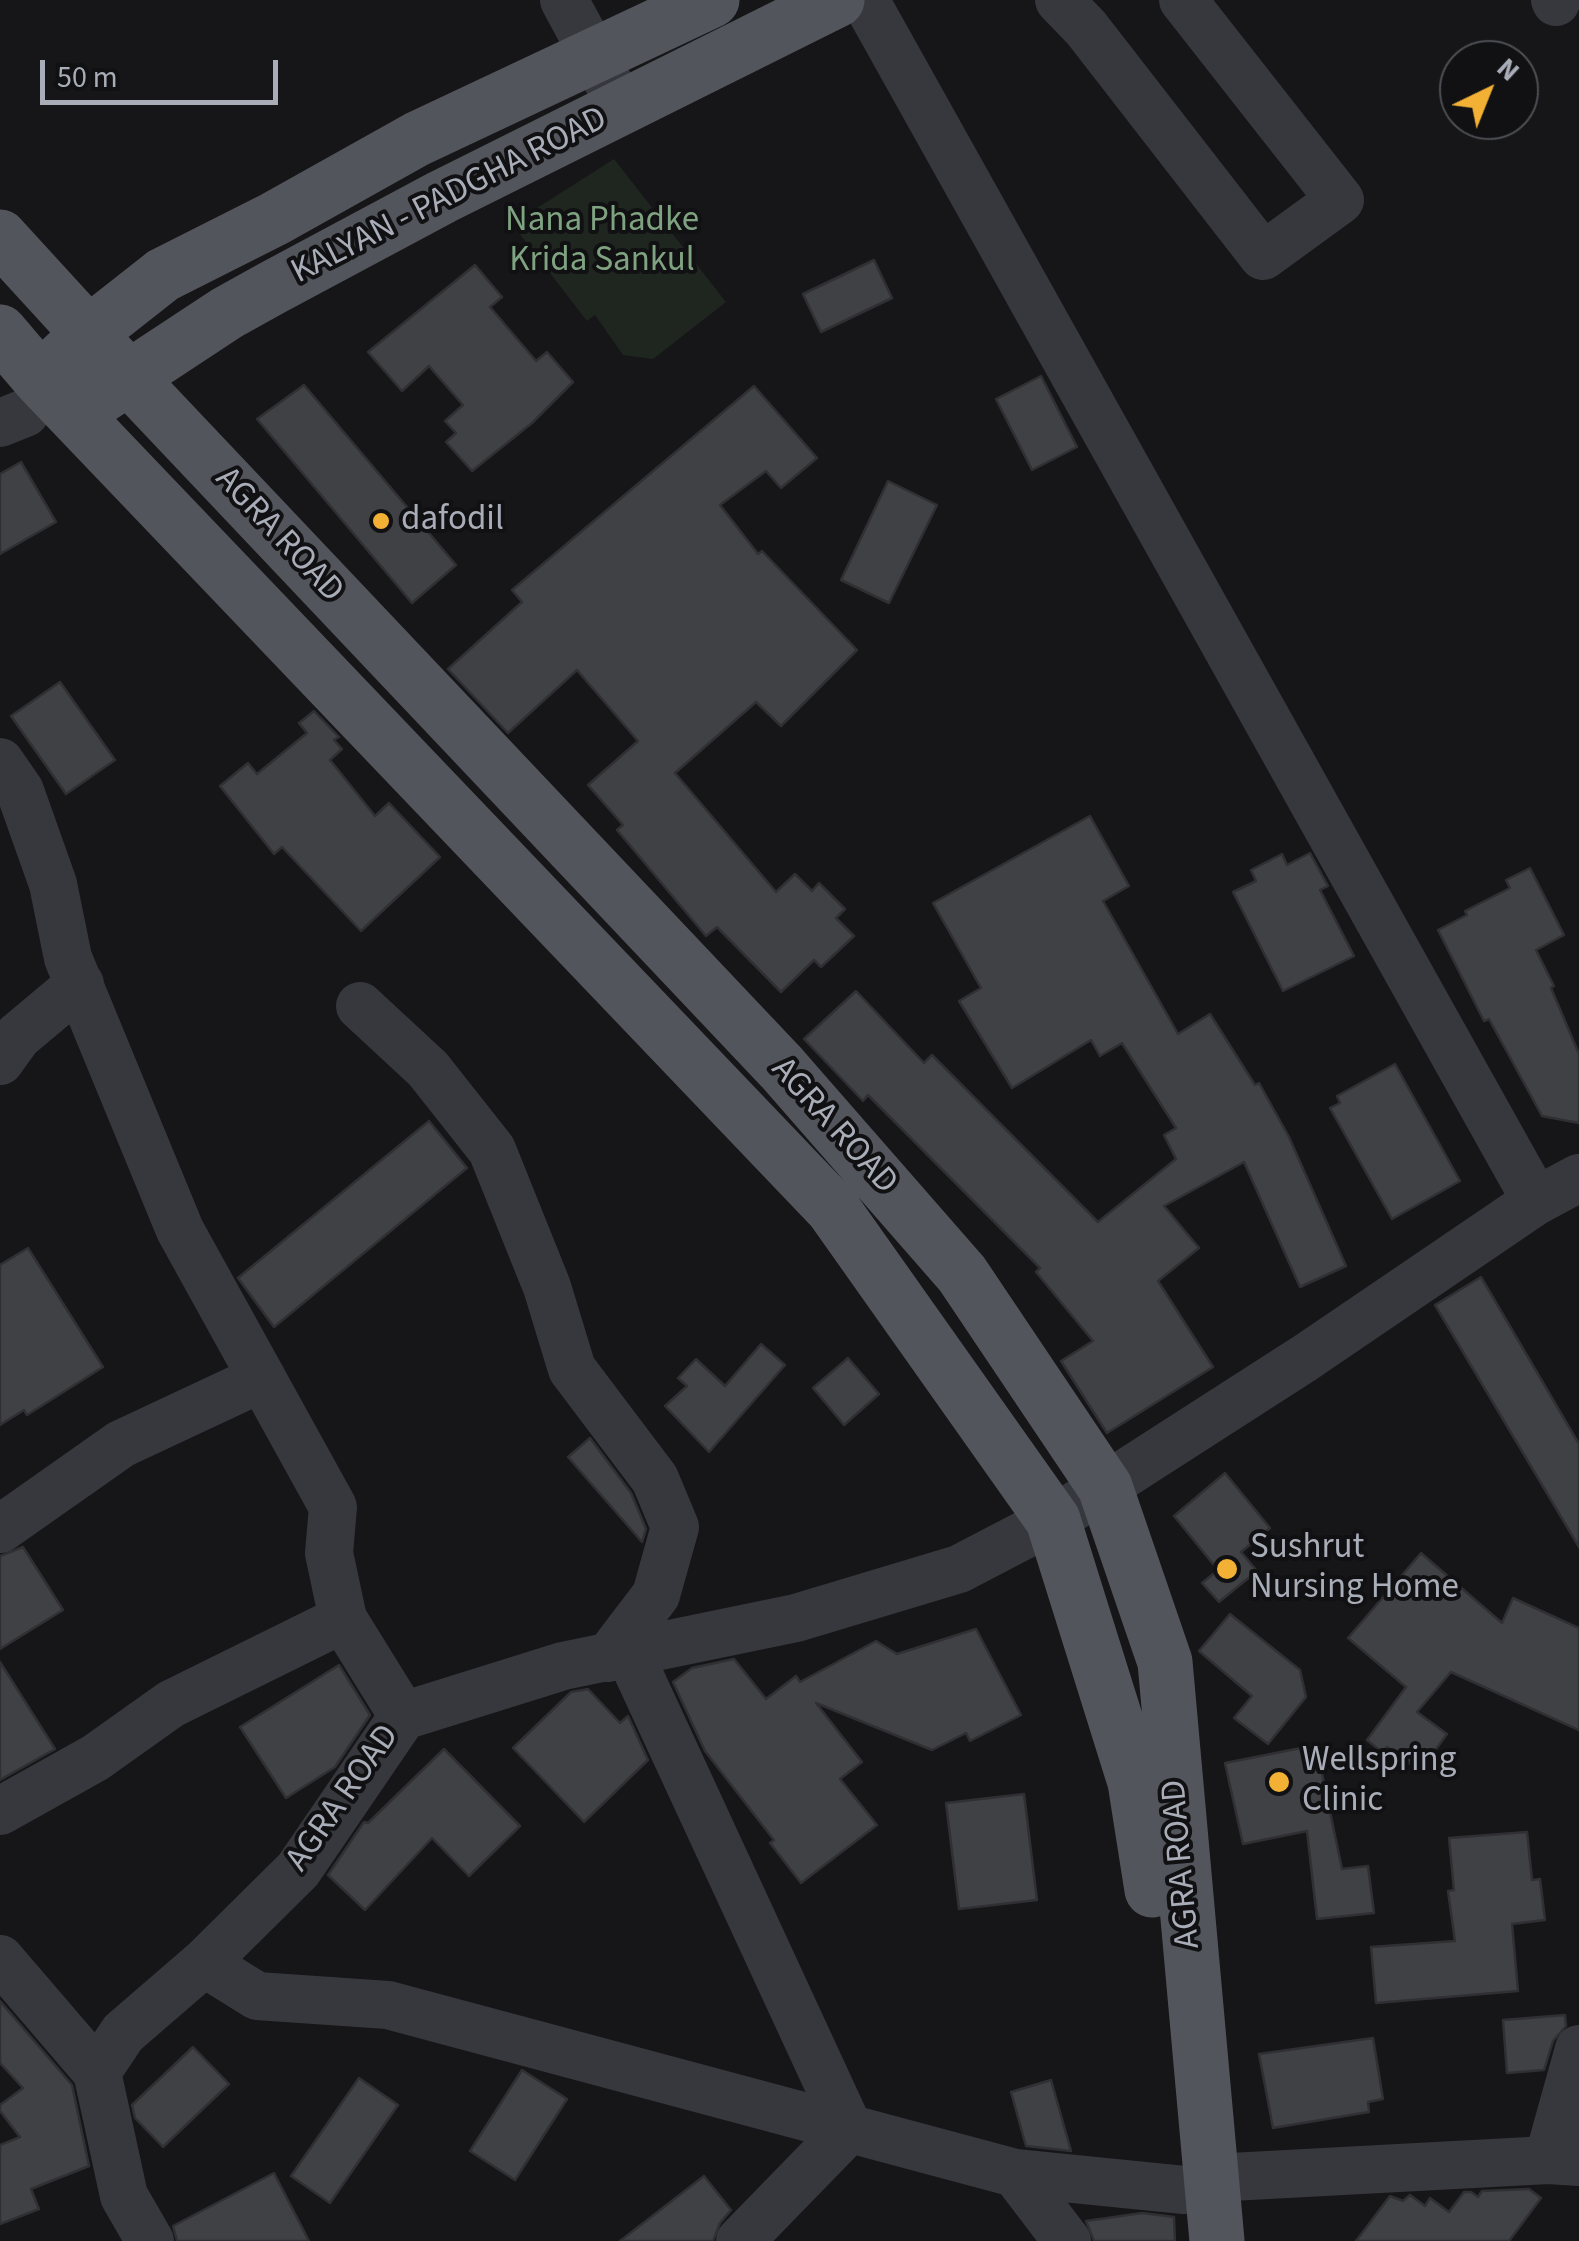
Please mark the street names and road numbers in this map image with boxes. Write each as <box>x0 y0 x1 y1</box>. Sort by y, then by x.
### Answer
street label: KALYAN - PADGHA ROAD <box>285 99 615 295</box>
street label: AGRA ROAD <box>205 460 351 612</box>
street label: AGRA ROAD <box>761 1050 905 1204</box>
street label: AGRA ROAD <box>278 1718 410 1880</box>
street label: AGRA ROAD <box>1155 1778 1211 1950</box>

